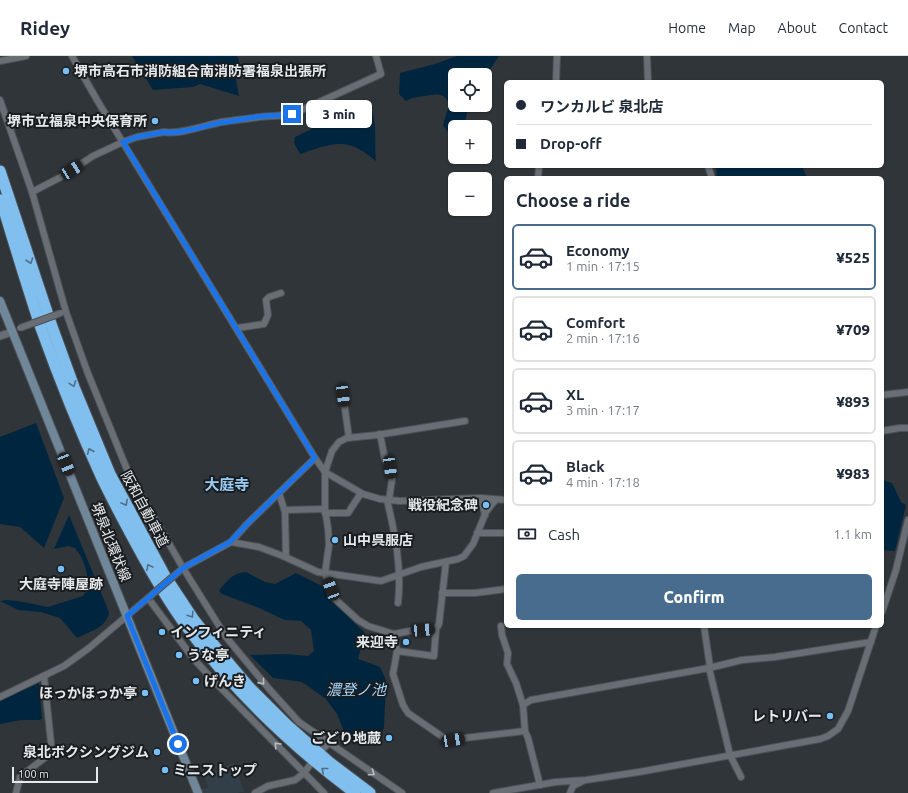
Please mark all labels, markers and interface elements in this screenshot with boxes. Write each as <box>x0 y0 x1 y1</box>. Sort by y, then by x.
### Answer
text: Ridey <box>20 17 70 39</box>
text: Home <box>668 20 706 36</box>
text: Map <box>728 20 756 36</box>
text: About <box>778 20 817 36</box>
text: Contact <box>839 20 888 36</box>
place label: 堺市高石市消防組合南消防署福泉出張所 <box>74 63 326 79</box>
marker: 堺市高石市消防組合南消防署福泉出張所 <box>61 66 71 76</box>
map controls <box>448 68 492 216</box>
button: locate <box>448 68 492 112</box>
text: ワンカルビ 泉北店 <box>540 98 664 115</box>
callout: 3 min <box>306 100 372 128</box>
route end <box>283 105 301 123</box>
text: 3 min <box>322 107 356 121</box>
place label: 堺市立福泉中央保育所 <box>7 113 147 129</box>
marker: 堺市立福泉中央保育所 <box>150 116 160 126</box>
button: + <box>448 120 492 164</box>
text: Drop-off <box>540 135 602 152</box>
car <box>59 159 85 181</box>
button: − <box>448 172 492 216</box>
text: Choose a ride <box>516 190 630 210</box>
icon: car <box>518 239 554 275</box>
text: Economy <box>566 242 630 259</box>
text: ¥525 <box>836 249 870 266</box>
one-way arrow <box>25 258 33 265</box>
text: 1 min · 17:15 <box>566 259 640 273</box>
icon: car <box>518 311 554 347</box>
text: Comfort <box>566 314 625 331</box>
text: ¥709 <box>836 321 870 338</box>
text: 2 min · 17:16 <box>566 331 640 345</box>
one-way arrow <box>69 380 77 387</box>
car <box>336 382 350 408</box>
icon: car <box>518 383 554 419</box>
text: XL <box>566 386 584 403</box>
text: ¥893 <box>836 393 870 410</box>
text: 3 min · 17:17 <box>566 403 640 417</box>
one-way arrow <box>87 447 95 455</box>
car <box>56 451 76 477</box>
car <box>382 454 398 480</box>
icon: car <box>518 455 554 491</box>
text: Black <box>566 458 605 475</box>
text: ¥983 <box>836 465 870 482</box>
street label: 阪和自動車道 <box>118 468 172 550</box>
text: 4 min · 17:18 <box>566 475 640 489</box>
district label: 大庭寺 <box>204 476 250 493</box>
place label: 戦役紀念碑 <box>408 497 478 513</box>
one-way arrow <box>120 499 128 506</box>
street label: 堺泉北環状線 <box>88 500 134 584</box>
marker: 戦役紀念碑 <box>481 500 491 510</box>
icon: cash <box>516 523 538 545</box>
text: Cash <box>548 526 580 543</box>
text: 1.1 km <box>833 527 872 541</box>
place label: 山中呉服店 <box>343 532 413 548</box>
marker: 山中呉服店 <box>330 535 340 545</box>
marker: 大庭寺陣屋跡 <box>56 564 66 574</box>
one-way arrow <box>146 564 153 571</box>
button: Confirm <box>516 574 872 620</box>
place label: 大庭寺陣屋跡 <box>19 576 103 592</box>
car <box>321 576 341 602</box>
one-way arrow <box>186 611 194 618</box>
car <box>411 623 435 637</box>
place label: インフィニティ <box>170 624 266 640</box>
marker: インフィニティ <box>157 627 167 637</box>
place label: 来迎寺 <box>356 634 398 650</box>
marker: 来迎寺 <box>401 637 411 647</box>
place label: うな亭 <box>187 647 229 663</box>
marker: うな亭 <box>174 650 184 660</box>
place label: げんき <box>204 673 246 689</box>
marker: げんき <box>191 676 201 686</box>
one-way arrow <box>258 677 265 684</box>
water label: 濃登ノ池 <box>326 681 388 698</box>
place label: ほっかほっか亭 <box>39 685 137 701</box>
marker: ほっかほっか亭 <box>140 688 150 698</box>
place label: レトリバー <box>752 708 822 724</box>
marker: レトリバー <box>825 711 835 721</box>
place label: ごどり地蔵 <box>311 730 381 746</box>
car <box>440 732 466 748</box>
marker: ごどり地蔵 <box>384 733 394 743</box>
route start <box>169 735 187 753</box>
one-way arrow <box>274 742 282 750</box>
place label: 泉北ボクシングジム <box>23 744 149 760</box>
marker: 泉北ボクシングジム <box>152 747 162 757</box>
place label: ミニストップ <box>173 762 257 778</box>
scale bar <box>12 765 98 784</box>
marker: ミニストップ <box>160 765 170 775</box>
one-way arrow <box>322 767 329 774</box>
text: 100 m <box>18 768 49 780</box>
one-way arrow <box>368 768 375 775</box>

